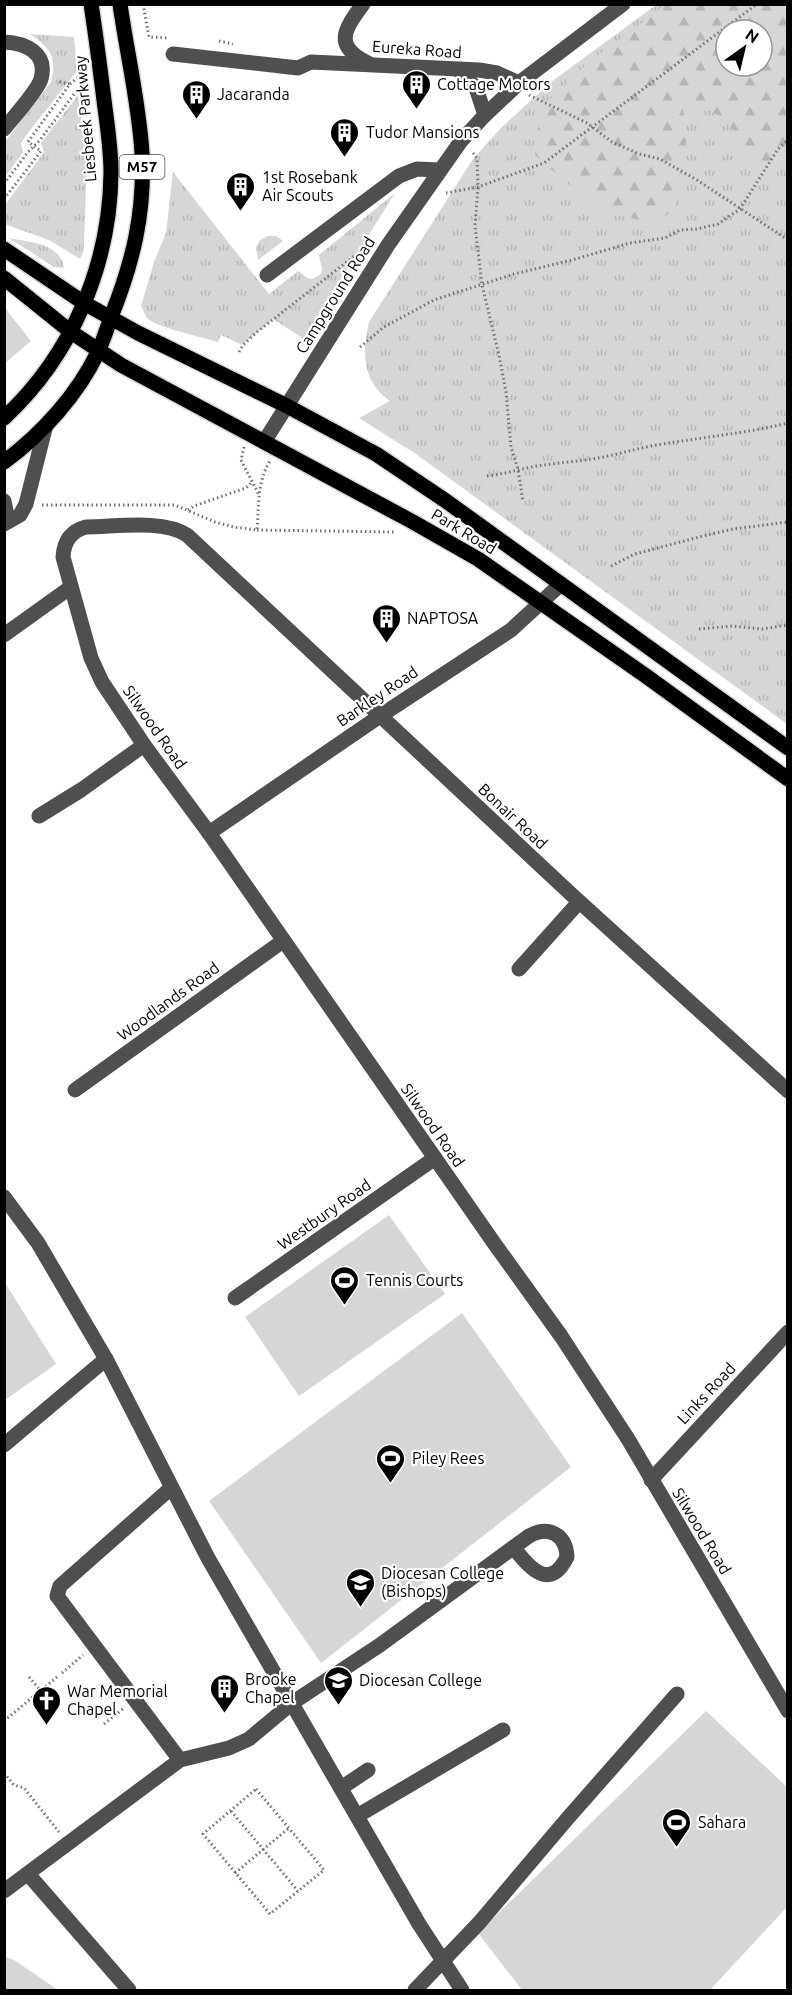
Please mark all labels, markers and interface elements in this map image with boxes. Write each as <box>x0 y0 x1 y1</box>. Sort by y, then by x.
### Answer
north arrow <box>714 18 774 78</box>
text: N <box>742 25 762 46</box>
street label: Eureka Road <box>372 37 462 61</box>
street label: Liesbeek Parkway <box>70 55 99 183</box>
building icon: Cottage Motors <box>400 68 432 110</box>
place label: Cottage Motors <box>437 75 551 93</box>
building icon: Jacaranda <box>180 78 212 120</box>
place label: Jacaranda <box>217 85 290 103</box>
building icon: Tudor Mansions <box>329 116 361 158</box>
place label: Tudor Mansions <box>366 123 480 141</box>
road number: M57 <box>120 155 164 179</box>
place label: 1st Rosebank Air Scouts <box>262 168 358 204</box>
building icon: 1st Rosebank Air Scouts <box>225 170 257 212</box>
street label: Campground Road <box>292 233 378 357</box>
street label: Park Road <box>428 505 500 557</box>
building icon: NAPTOSA <box>370 602 402 644</box>
place label: NAPTOSA <box>407 609 479 627</box>
street label: Barkley Road <box>333 662 421 730</box>
street label: Silwood Road <box>120 682 190 772</box>
street label: Bonair Road <box>475 780 551 852</box>
street label: Woodlands Road <box>114 958 222 1044</box>
street label: Silwood Road <box>398 1080 468 1170</box>
street label: Westbury Road <box>274 1175 374 1253</box>
sports icon: Tennis Courts <box>329 1264 361 1306</box>
place label: Tennis Courts <box>366 1271 463 1289</box>
street label: Links Road <box>673 1359 739 1427</box>
sports icon: Piley Rees <box>375 1442 407 1484</box>
place label: Piley Rees <box>412 1449 484 1467</box>
street label: Silwood Road <box>669 1485 735 1577</box>
place label: Diocesan College (Bishops) <box>381 1564 504 1601</box>
school or university icon: Diocesan College (Bishops) <box>344 1566 376 1608</box>
school or university icon: Diocesan College <box>322 1664 354 1706</box>
place label: Brooke Chapel <box>245 1670 297 1706</box>
place label: Diocesan College <box>359 1671 482 1689</box>
building icon: Brooke Chapel <box>208 1672 240 1714</box>
place label: War Memorial Chapel <box>67 1682 168 1718</box>
church icon: War Memorial Chapel <box>30 1684 62 1726</box>
sports icon: Sahara <box>661 1806 693 1848</box>
place label: Sahara <box>698 1813 746 1831</box>

